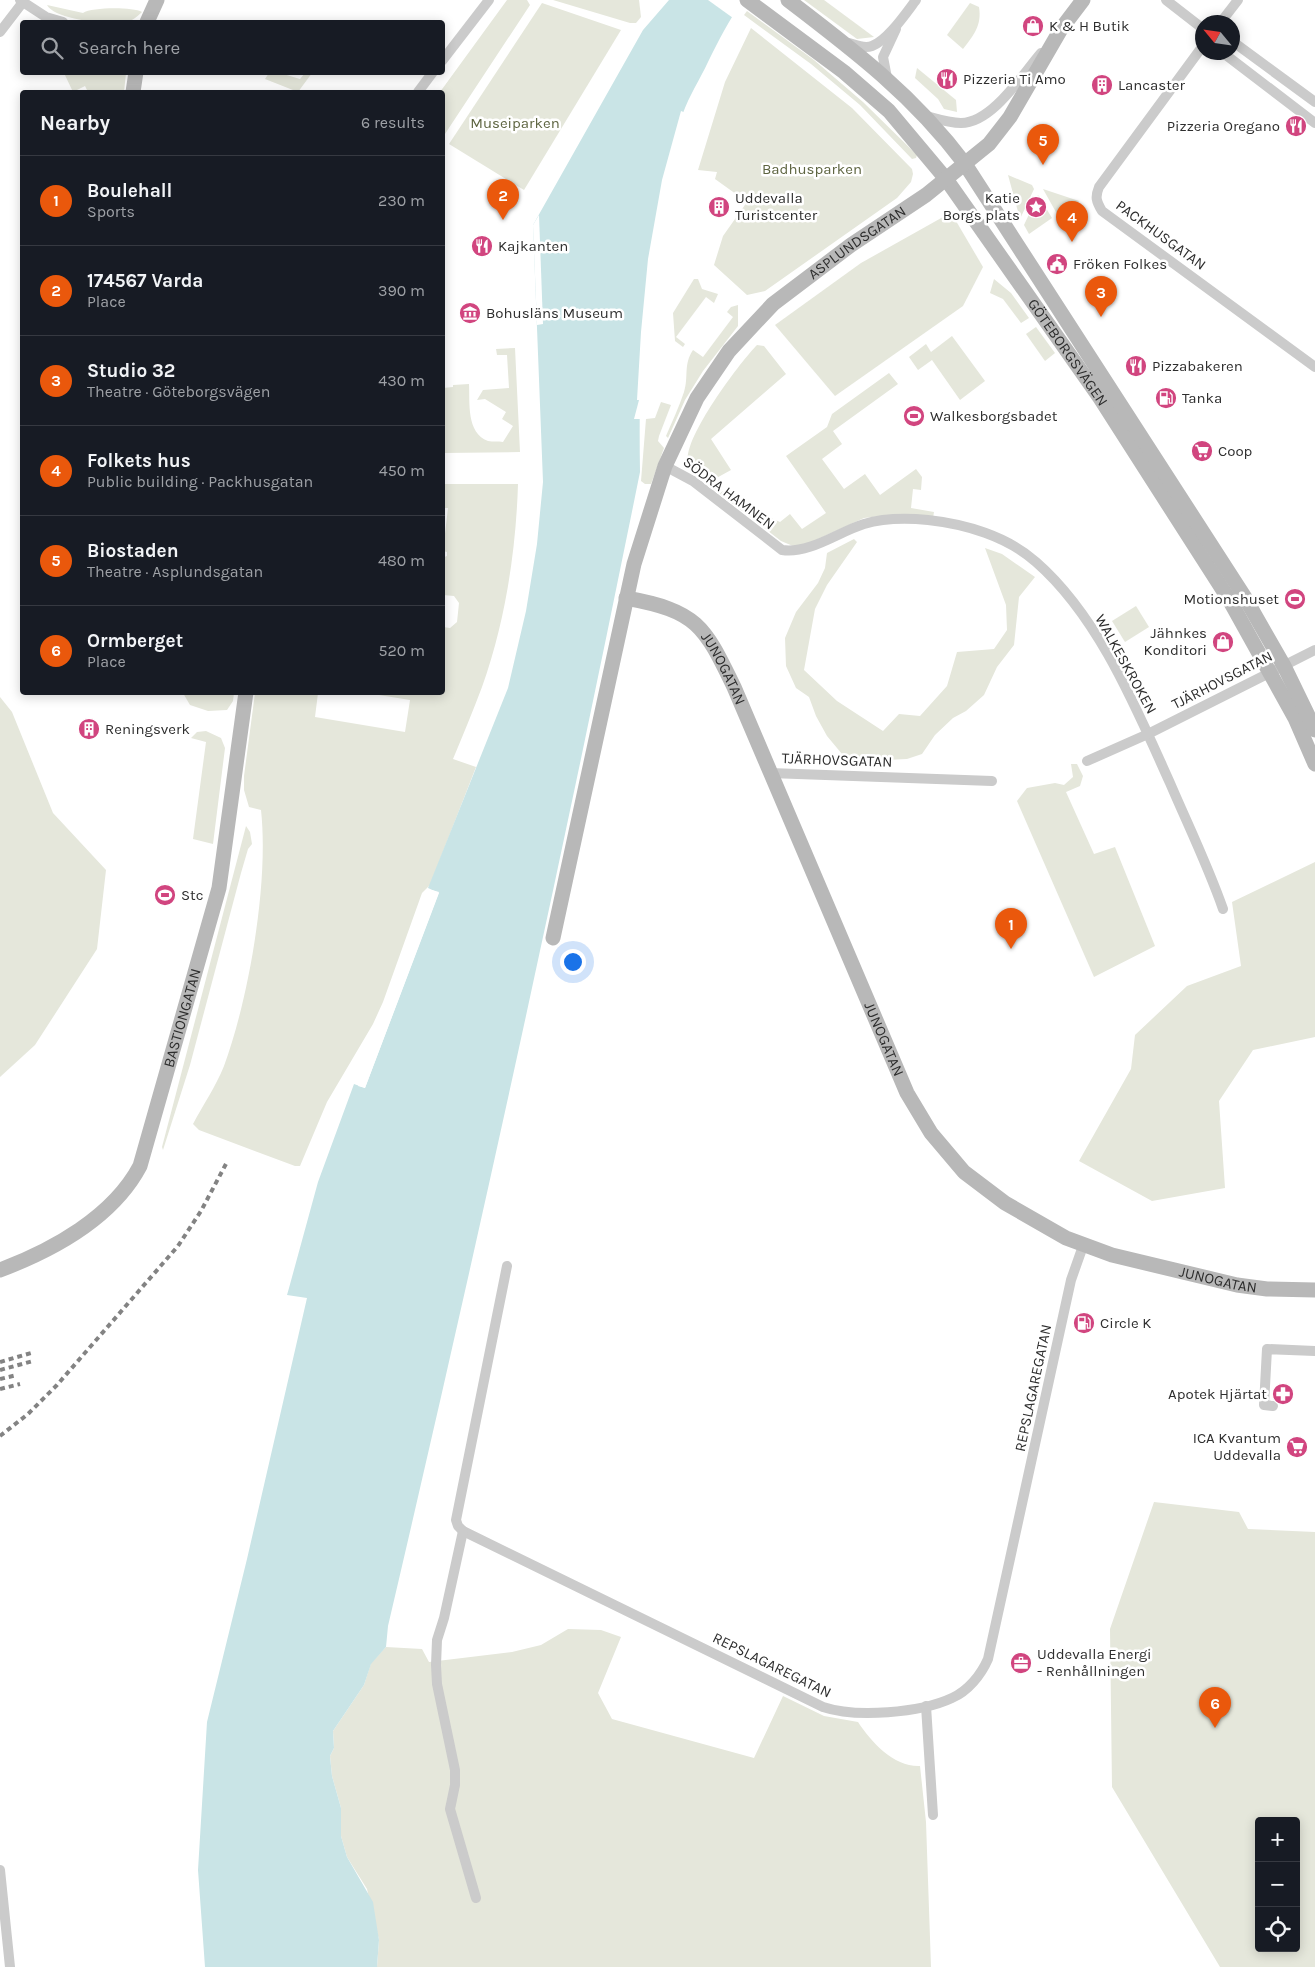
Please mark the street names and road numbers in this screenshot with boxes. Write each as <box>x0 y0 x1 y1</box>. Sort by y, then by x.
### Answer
street label: PACKHUSGATAN <box>1112 196 1210 274</box>
street label: ASPLUNDSGATAN <box>805 202 909 283</box>
street label: GÖTEBORGSVÄGEN <box>1024 295 1112 409</box>
street label: SÖDRA HAMNEN <box>680 453 778 533</box>
street label: WALKESKROKEN <box>1091 611 1161 717</box>
street label: JUNOGATAN <box>697 628 749 707</box>
street label: TJÄRHOVSGATAN <box>1169 647 1275 713</box>
street label: TJÄRHOVSGATAN <box>781 749 893 771</box>
street label: BASTIONGATAN <box>159 966 205 1069</box>
street label: JUNOGATAN <box>860 999 908 1079</box>
street label: JUNOGATAN <box>1177 1262 1258 1297</box>
street label: REPSLAGAREGATAN <box>1011 1323 1055 1453</box>
street label: REPSLAGAREGATAN <box>710 1628 834 1702</box>

